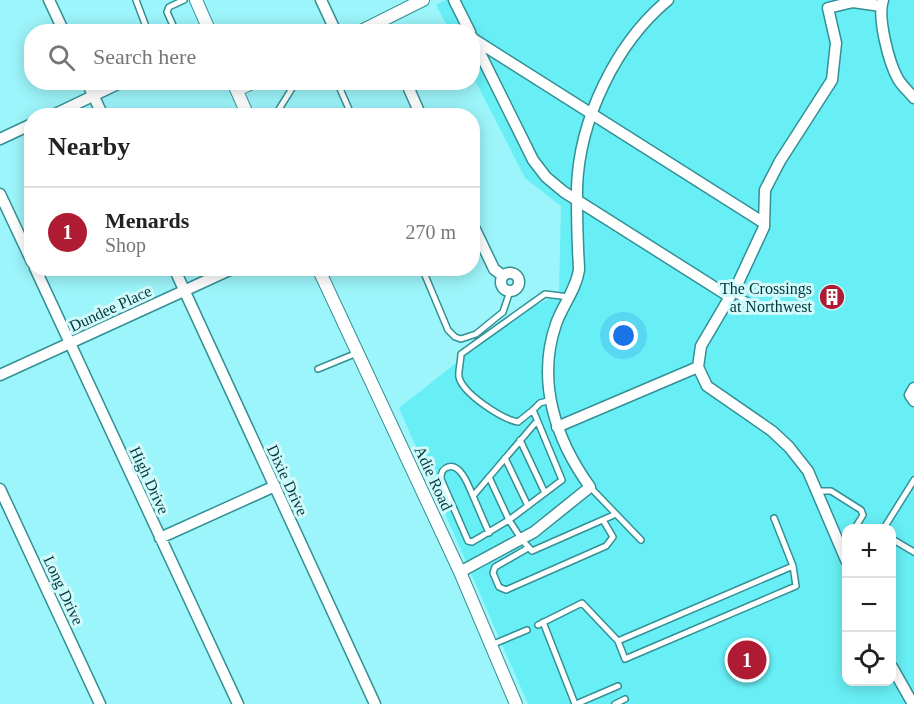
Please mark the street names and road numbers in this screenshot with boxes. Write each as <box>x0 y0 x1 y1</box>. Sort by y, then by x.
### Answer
street label: Dundee Place <box>67 282 154 335</box>
street label: Dixie Drive <box>264 442 311 518</box>
street label: Adie Road <box>411 443 456 513</box>
street label: High Drive <box>126 444 173 517</box>
street label: Long Drive <box>39 553 87 628</box>

